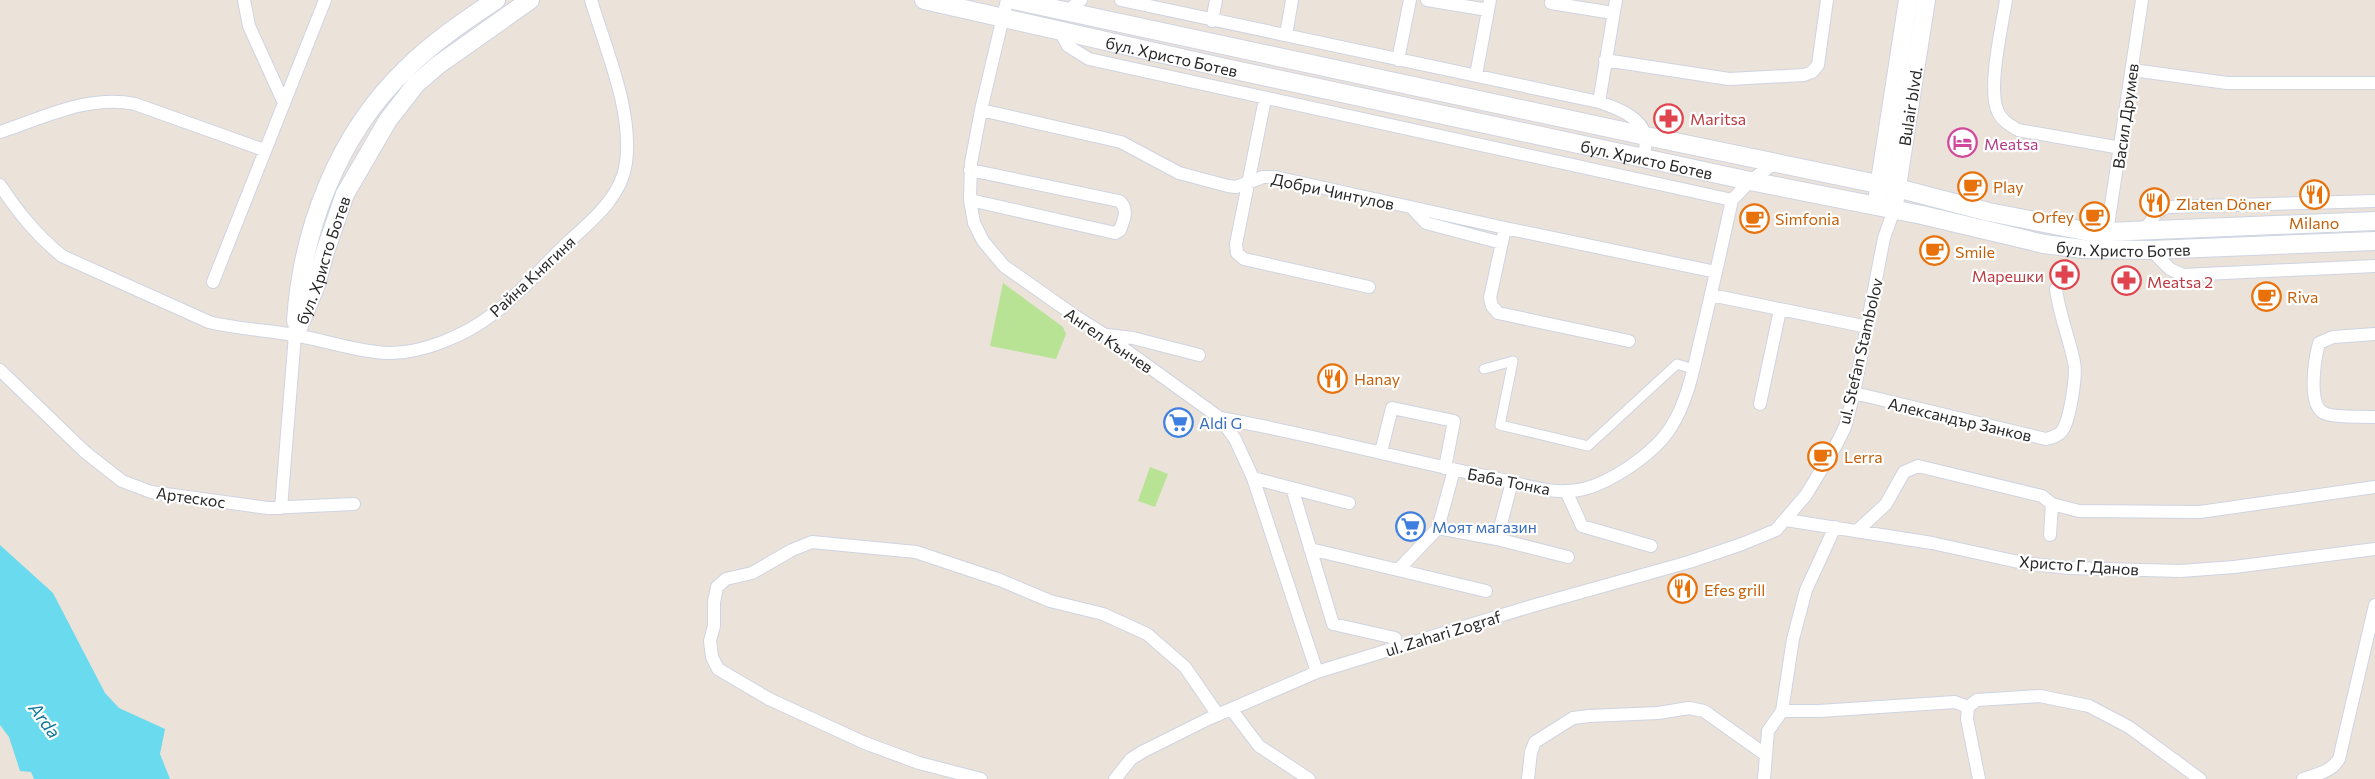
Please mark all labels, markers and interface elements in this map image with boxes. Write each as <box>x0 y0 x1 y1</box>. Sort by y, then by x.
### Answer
street label: бул. Христо Ботев <box>1104 32 1239 80</box>
street label: Васил Друмев <box>2108 62 2142 170</box>
street label: Bulair blvd. <box>1894 65 1925 147</box>
pharmacy icon: Maritsa <box>1653 102 1685 134</box>
place label: Maritsa <box>1690 109 1746 128</box>
hotel icon: Meatsa <box>1947 127 1979 159</box>
place label: Meatsa <box>1984 134 2038 153</box>
street label: бул. Христо Ботев <box>1579 135 1715 182</box>
street label: Добри Чинтулов <box>1270 169 1396 213</box>
cafe icon: Play <box>1956 170 1988 202</box>
place label: Play <box>1993 177 2024 196</box>
restaurant icon: Milano <box>2298 178 2330 210</box>
restaurant icon: Zlaten Döner <box>2139 187 2171 219</box>
street label: бул. Христо Ботев <box>291 193 353 327</box>
place label: Zlaten Döner <box>2176 194 2272 213</box>
cafe icon: Orfey <box>2079 200 2111 232</box>
cafe icon: Simfonia <box>1738 202 1770 234</box>
place label: Orfey <box>2032 207 2074 226</box>
place label: Simfonia <box>1775 209 1840 228</box>
place label: Milano <box>2289 213 2339 232</box>
street label: Райна Княгиня <box>485 232 579 320</box>
cafe icon: Smile <box>1918 235 1950 267</box>
street label: бул. Христо Ботев <box>2055 236 2191 260</box>
place label: Smile <box>1955 242 1995 261</box>
pharmacy icon: Марешки <box>2049 259 2081 291</box>
pharmacy icon: Meatsa 2 <box>2110 265 2142 297</box>
place label: Марешки <box>1972 266 2044 285</box>
place label: Meatsa 2 <box>2147 272 2213 291</box>
street label: ul. Stefan Stambolov <box>1834 276 1886 426</box>
cafe icon: Riva <box>2250 280 2282 312</box>
place label: Riva <box>2287 287 2318 306</box>
street label: Ангел Кънчев <box>1061 304 1157 376</box>
restaurant icon: Hanay <box>1317 362 1349 394</box>
place label: Hanay <box>1354 369 1400 388</box>
street label: Александър Занков <box>1886 393 2034 445</box>
supermarket icon: Aldi G <box>1162 406 1194 438</box>
place label: Aldi G <box>1199 413 1242 432</box>
cafe icon: Lerra <box>1807 440 1839 472</box>
place label: Lerra <box>1844 447 1883 466</box>
street label: Баба Тонка <box>1466 464 1552 498</box>
street label: Артескос <box>155 483 227 511</box>
supermarket icon: Моят магазин <box>1395 510 1427 542</box>
place label: Моят магазин <box>1432 517 1537 536</box>
street label: Христо Г. Данов <box>2018 551 2140 579</box>
restaurant icon: Efes grill <box>1667 573 1699 605</box>
place label: Efes grill <box>1704 580 1765 599</box>
street label: ul. Zahari Zograf <box>1383 606 1504 660</box>
water label: Arda <box>24 697 66 742</box>

